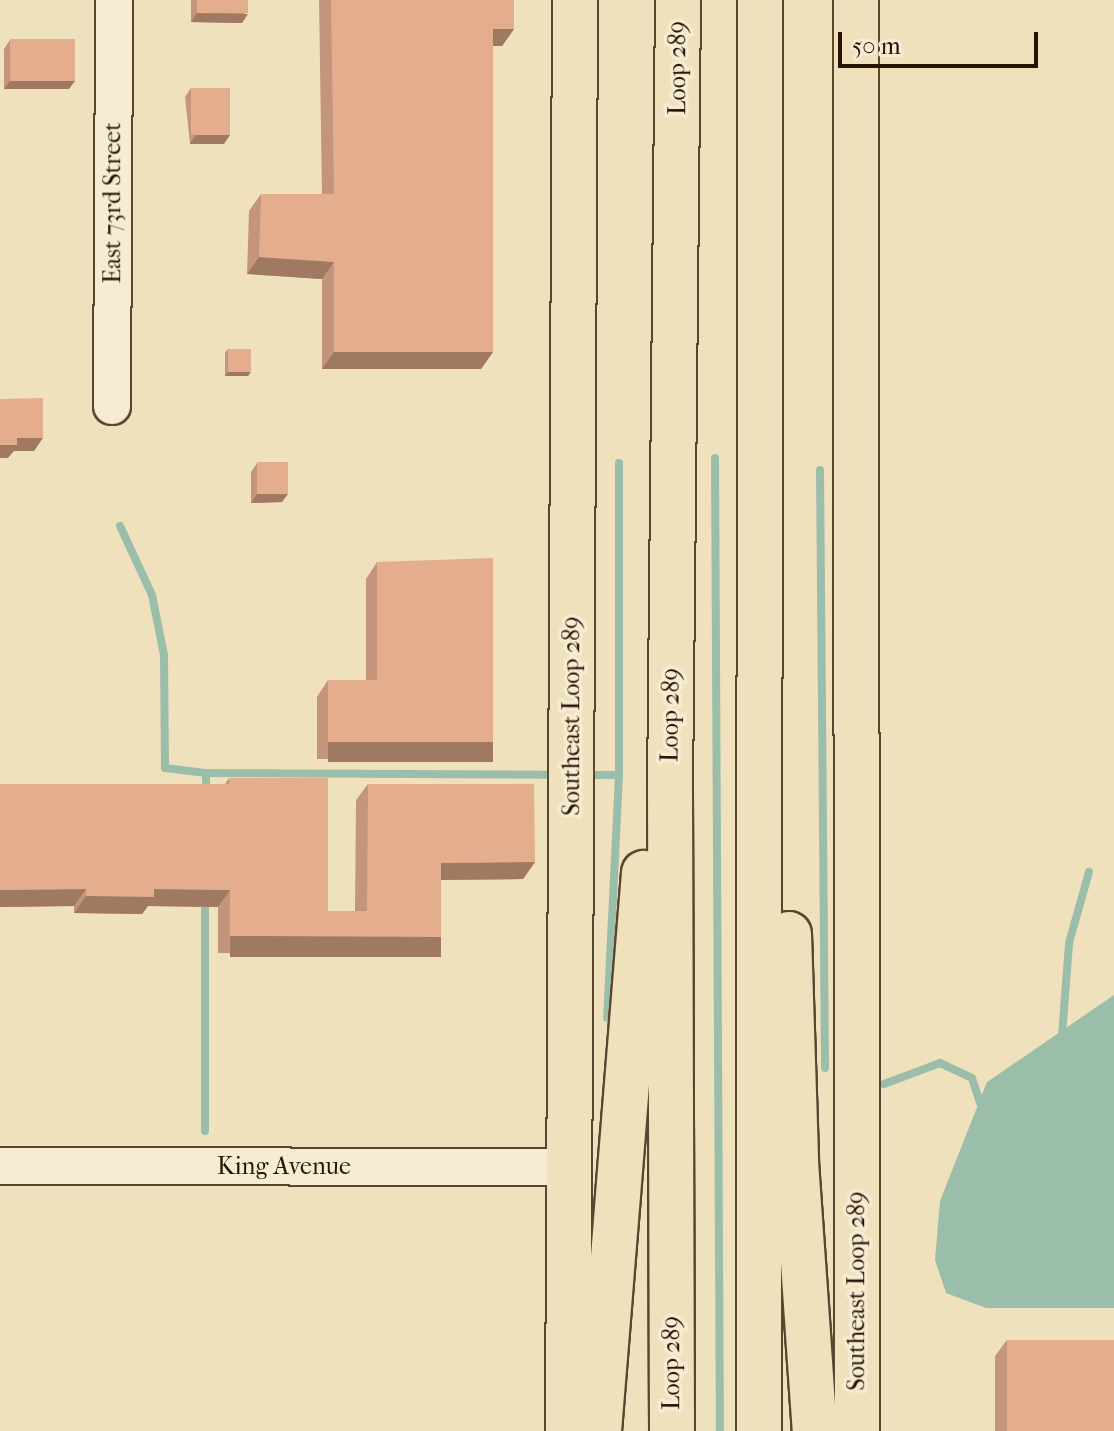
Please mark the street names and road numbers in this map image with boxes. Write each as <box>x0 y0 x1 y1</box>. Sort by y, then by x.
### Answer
street label: Loop 289 <box>664 21 692 115</box>
street label: East 73rd Street <box>99 122 127 284</box>
street label: Southeast Loop 289 <box>558 616 586 816</box>
street label: Loop 289 <box>656 668 686 762</box>
street label: King Avenue <box>217 1153 351 1181</box>
street label: Southeast Loop 289 <box>843 1191 871 1391</box>
street label: Loop 289 <box>658 1316 686 1410</box>

